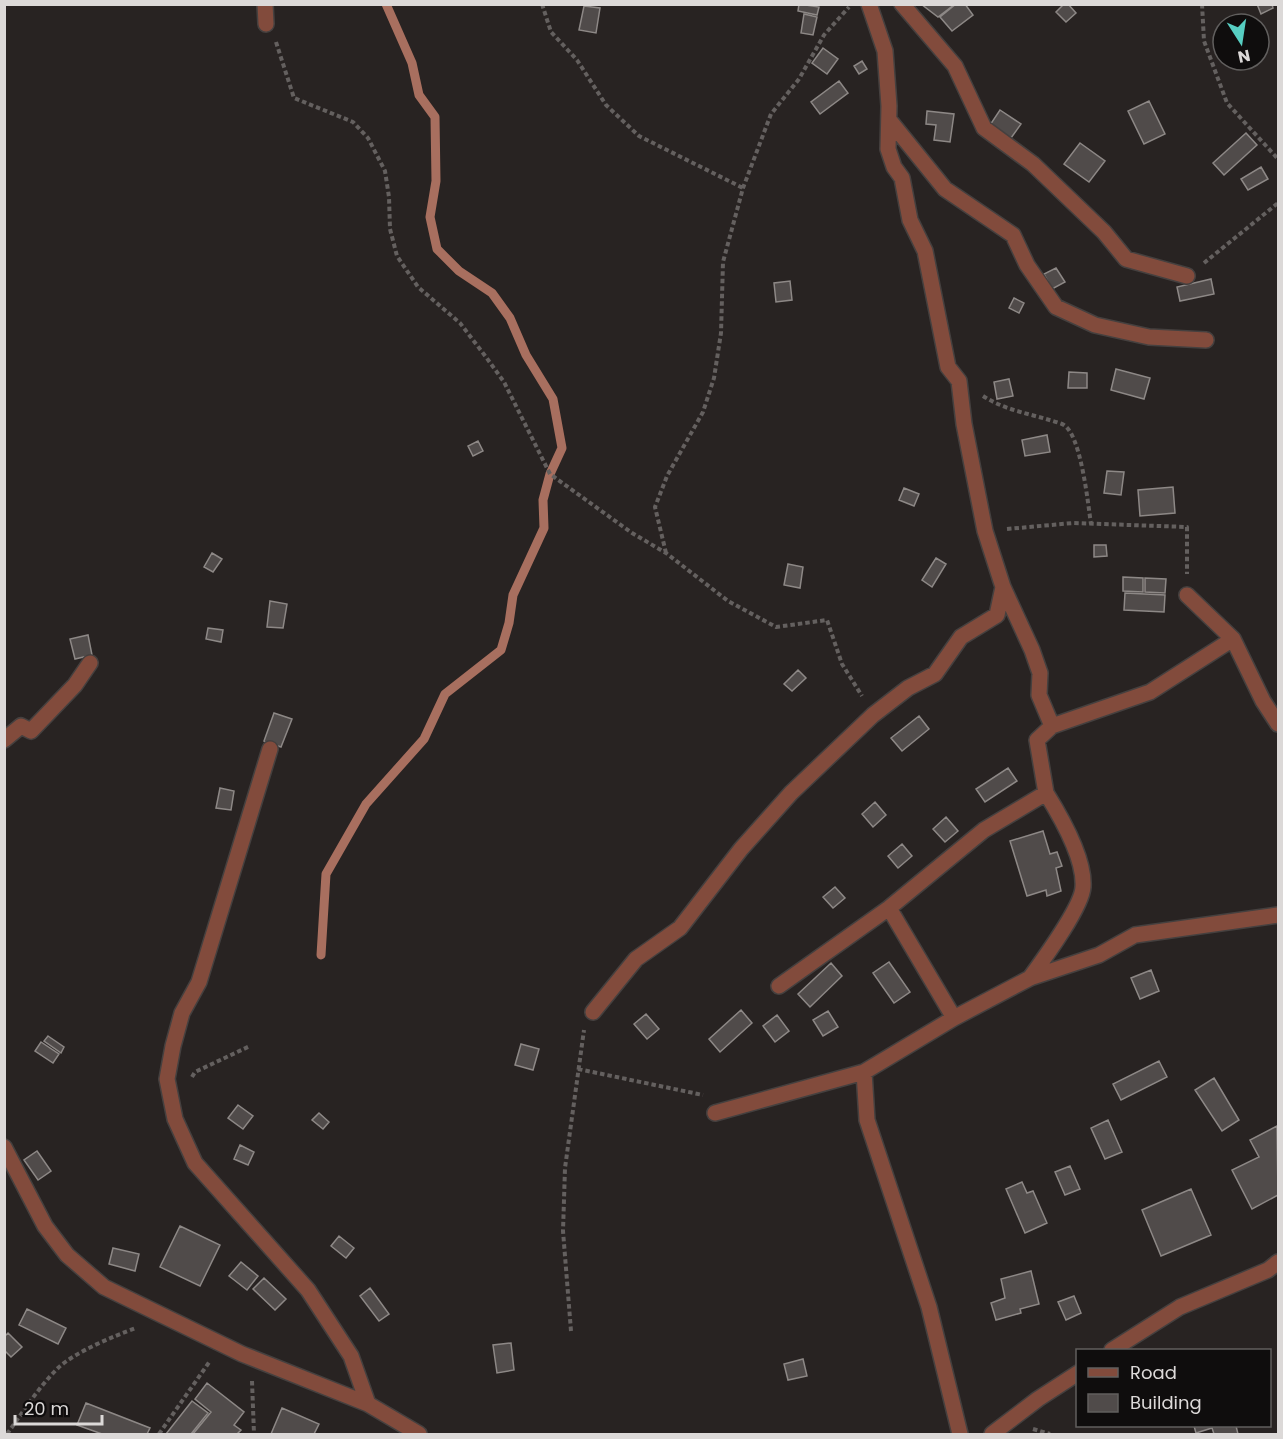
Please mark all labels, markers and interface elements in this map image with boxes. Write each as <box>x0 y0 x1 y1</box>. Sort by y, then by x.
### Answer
north arrow <box>1211 12 1271 72</box>
text: N <box>1236 44 1252 69</box>
legend <box>1076 1349 1271 1427</box>
text: Road <box>1130 1360 1177 1385</box>
scale bar <box>15 1388 102 1426</box>
text: Building <box>1130 1390 1202 1415</box>
text: 20 m <box>24 1396 69 1421</box>

